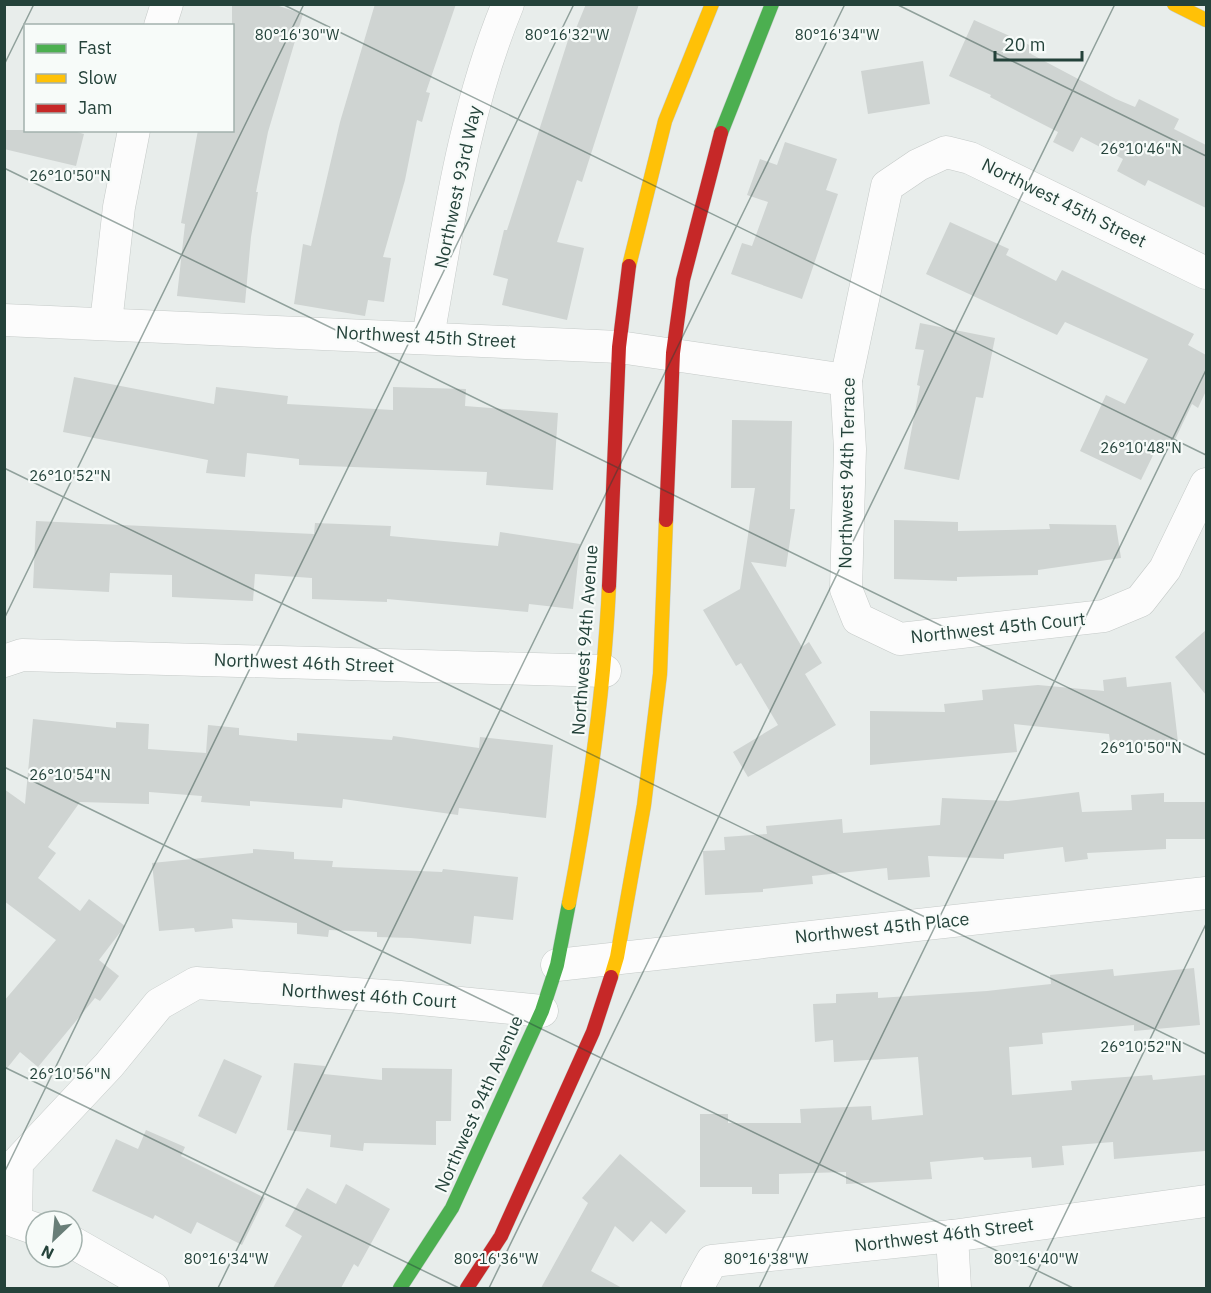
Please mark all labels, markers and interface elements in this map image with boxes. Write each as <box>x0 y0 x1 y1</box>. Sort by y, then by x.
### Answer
legend <box>24 24 234 132</box>
scale bar <box>995 24 1082 62</box>
text: 80°16'30"W <box>255 25 340 44</box>
text: 80°16'32"W <box>525 25 610 44</box>
text: 80°16'34"W <box>795 25 880 44</box>
text: 20 m <box>1004 33 1046 56</box>
text: Fast <box>78 36 112 59</box>
text: Slow <box>78 66 117 89</box>
text: Jam <box>78 96 113 119</box>
street label: Northwest 93rd Way <box>429 103 486 270</box>
text: 26°10'46"N <box>1100 139 1182 158</box>
street label: Northwest 45th Street <box>978 153 1150 252</box>
text: 26°10'50"N <box>29 166 111 185</box>
street label: Northwest 45th Street <box>335 320 517 353</box>
street label: Northwest 94th Terrace <box>833 377 860 569</box>
text: 26°10'48"N <box>1100 438 1182 457</box>
text: 26°10'52"N <box>29 466 111 485</box>
street label: Northwest 94th Avenue <box>566 544 603 736</box>
street label: Northwest 45th Court <box>909 607 1086 648</box>
street label: Northwest 46th Street <box>213 648 395 677</box>
text: 26°10'50"N <box>1100 738 1182 757</box>
text: 26°10'54"N <box>29 765 111 784</box>
street label: Northwest 45th Place <box>794 907 970 948</box>
street label: Northwest 46th Court <box>281 978 457 1013</box>
street label: Northwest 94th Avenue <box>429 1012 528 1196</box>
text: 26°10'52"N <box>1100 1037 1182 1056</box>
text: 26°10'56"N <box>29 1064 111 1083</box>
north arrow <box>24 1209 84 1269</box>
street label: Northwest 46th Street <box>853 1212 1035 1257</box>
text: N <box>38 1241 57 1264</box>
text: 80°16'34"W <box>184 1249 269 1268</box>
text: 80°16'36"W <box>454 1249 539 1268</box>
text: 80°16'38"W <box>724 1249 809 1268</box>
text: 80°16'40"W <box>994 1249 1079 1268</box>

